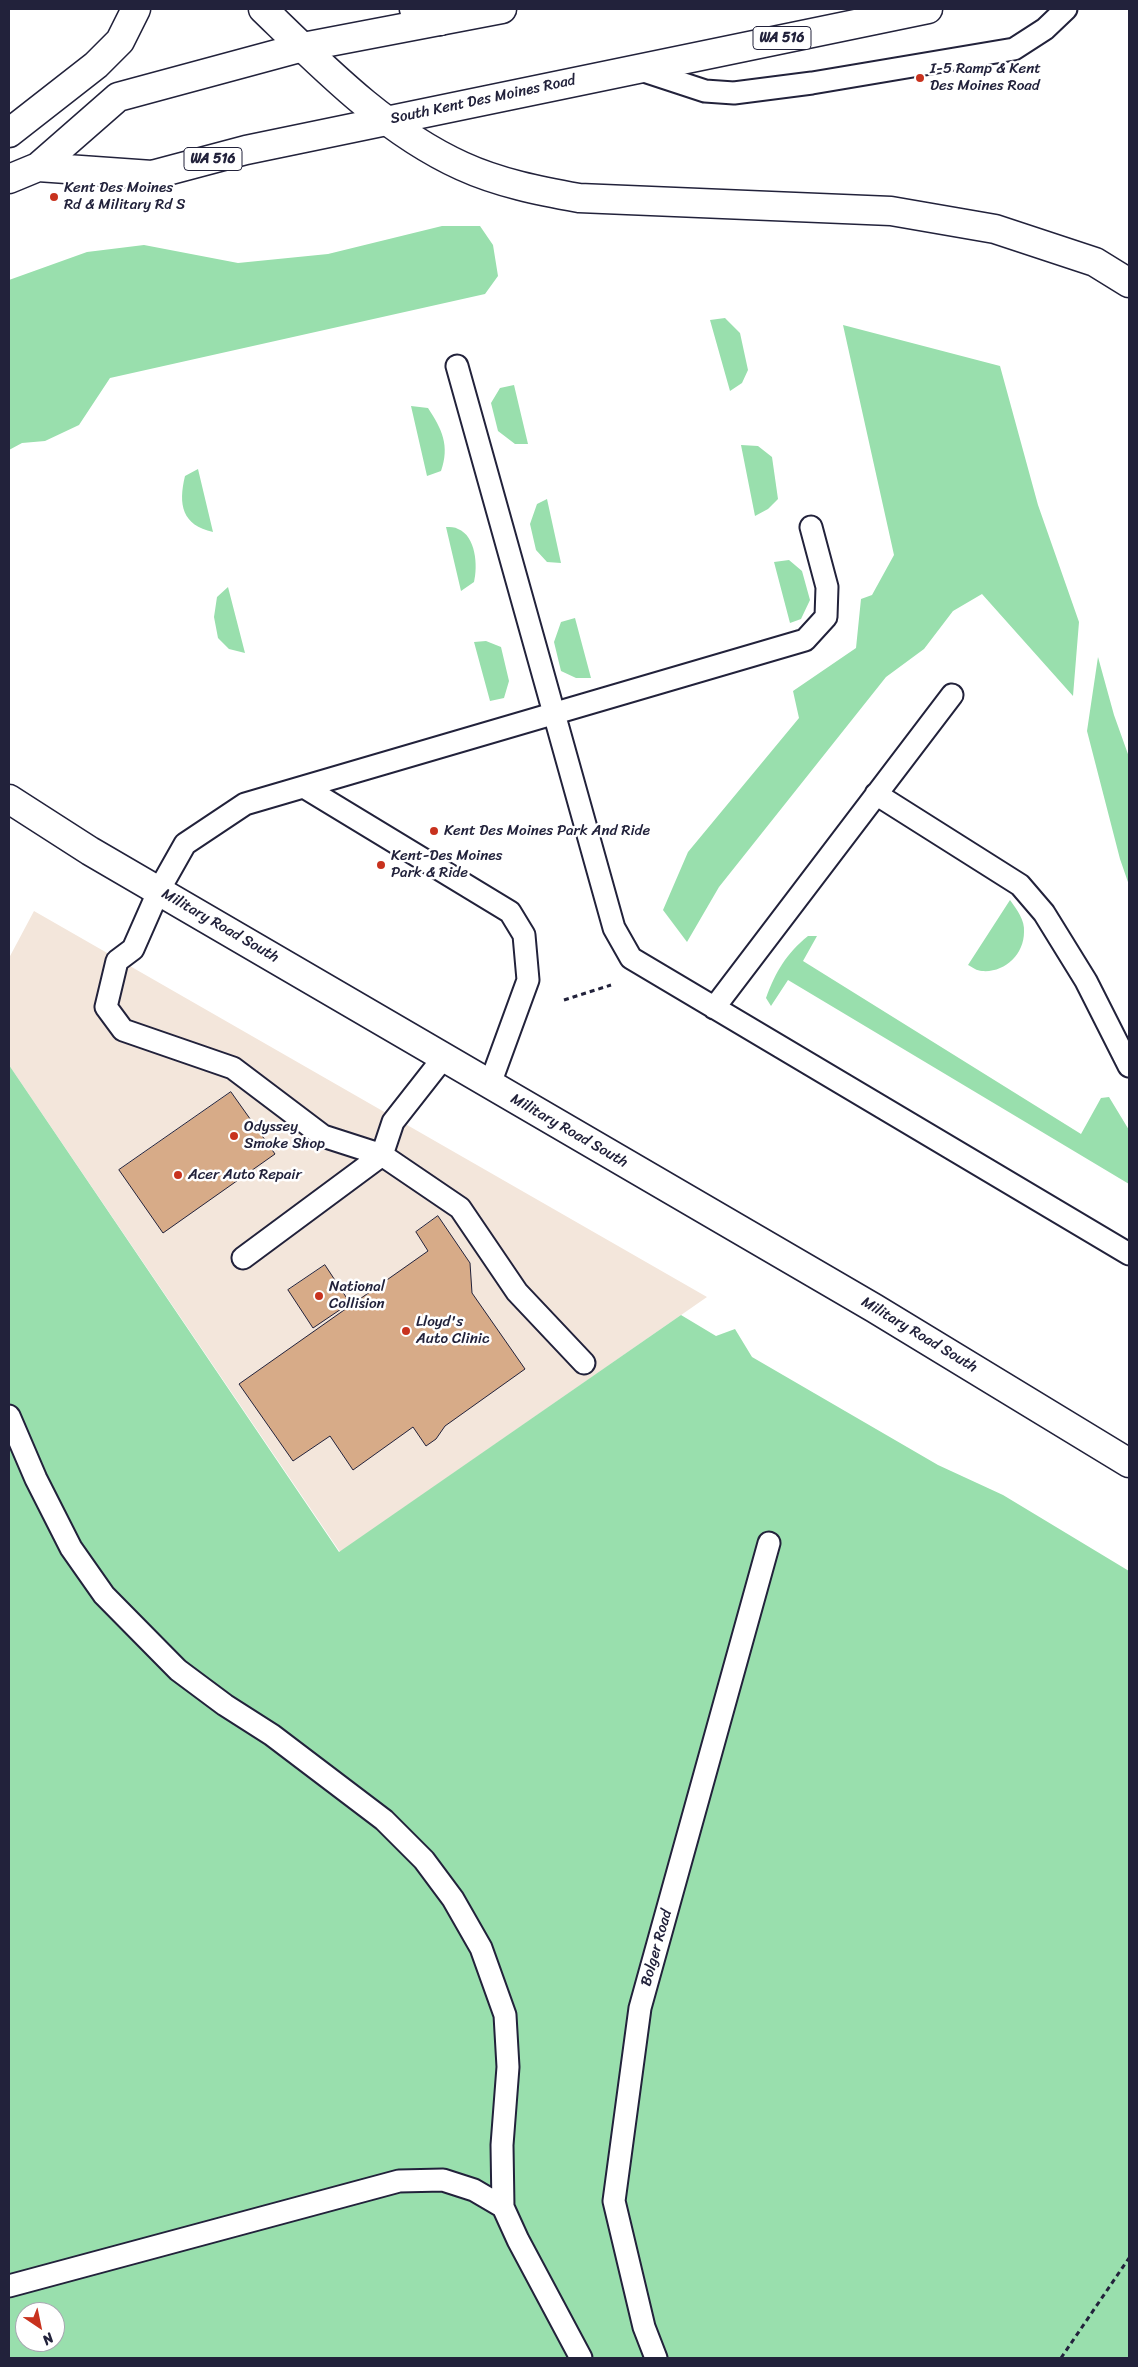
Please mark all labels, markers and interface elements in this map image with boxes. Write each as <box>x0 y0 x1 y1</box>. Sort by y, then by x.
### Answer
road number: WA 516 <box>753 26 811 49</box>
place label: I-5 Ramp & Kent Des Moines Road <box>930 60 1041 95</box>
street label: South Kent Des Moines Road <box>389 72 577 128</box>
marker: I-5 Ramp & Kent Des Moines Road <box>914 72 926 84</box>
road number: WA 516 <box>184 148 242 170</box>
place label: Kent Des Moines Rd & Military Rd S <box>64 179 185 214</box>
marker: Kent Des Moines Rd & Military Rd S <box>48 191 60 203</box>
place label: Kent Des Moines Park And Ride <box>444 822 650 840</box>
marker: Kent Des Moines Park And Ride <box>428 825 440 837</box>
place label: Kent-Des Moines Park & Ride <box>391 847 502 882</box>
marker: Kent-Des Moines Park & Ride <box>375 859 387 871</box>
street label: Military Road South <box>158 885 282 967</box>
street label: Military Road South <box>507 1090 631 1172</box>
place label: Odyssey Smoke Shop <box>244 1118 325 1153</box>
marker: Odyssey Smoke Shop <box>228 1130 240 1142</box>
place label: Acer Auto Repair <box>188 1166 302 1184</box>
marker: Acer Auto Repair <box>172 1169 184 1181</box>
place label: National Collision <box>329 1278 385 1313</box>
marker: National Collision <box>313 1290 325 1302</box>
street label: Military Road South <box>858 1293 980 1377</box>
place label: Lloyd's Auto Clinic <box>416 1313 489 1348</box>
marker: Lloyd's Auto Clinic <box>400 1325 412 1337</box>
street label: Bolger Road <box>637 1908 677 1988</box>
north arrow <box>15 2302 65 2352</box>
text: N <box>37 2326 59 2352</box>

